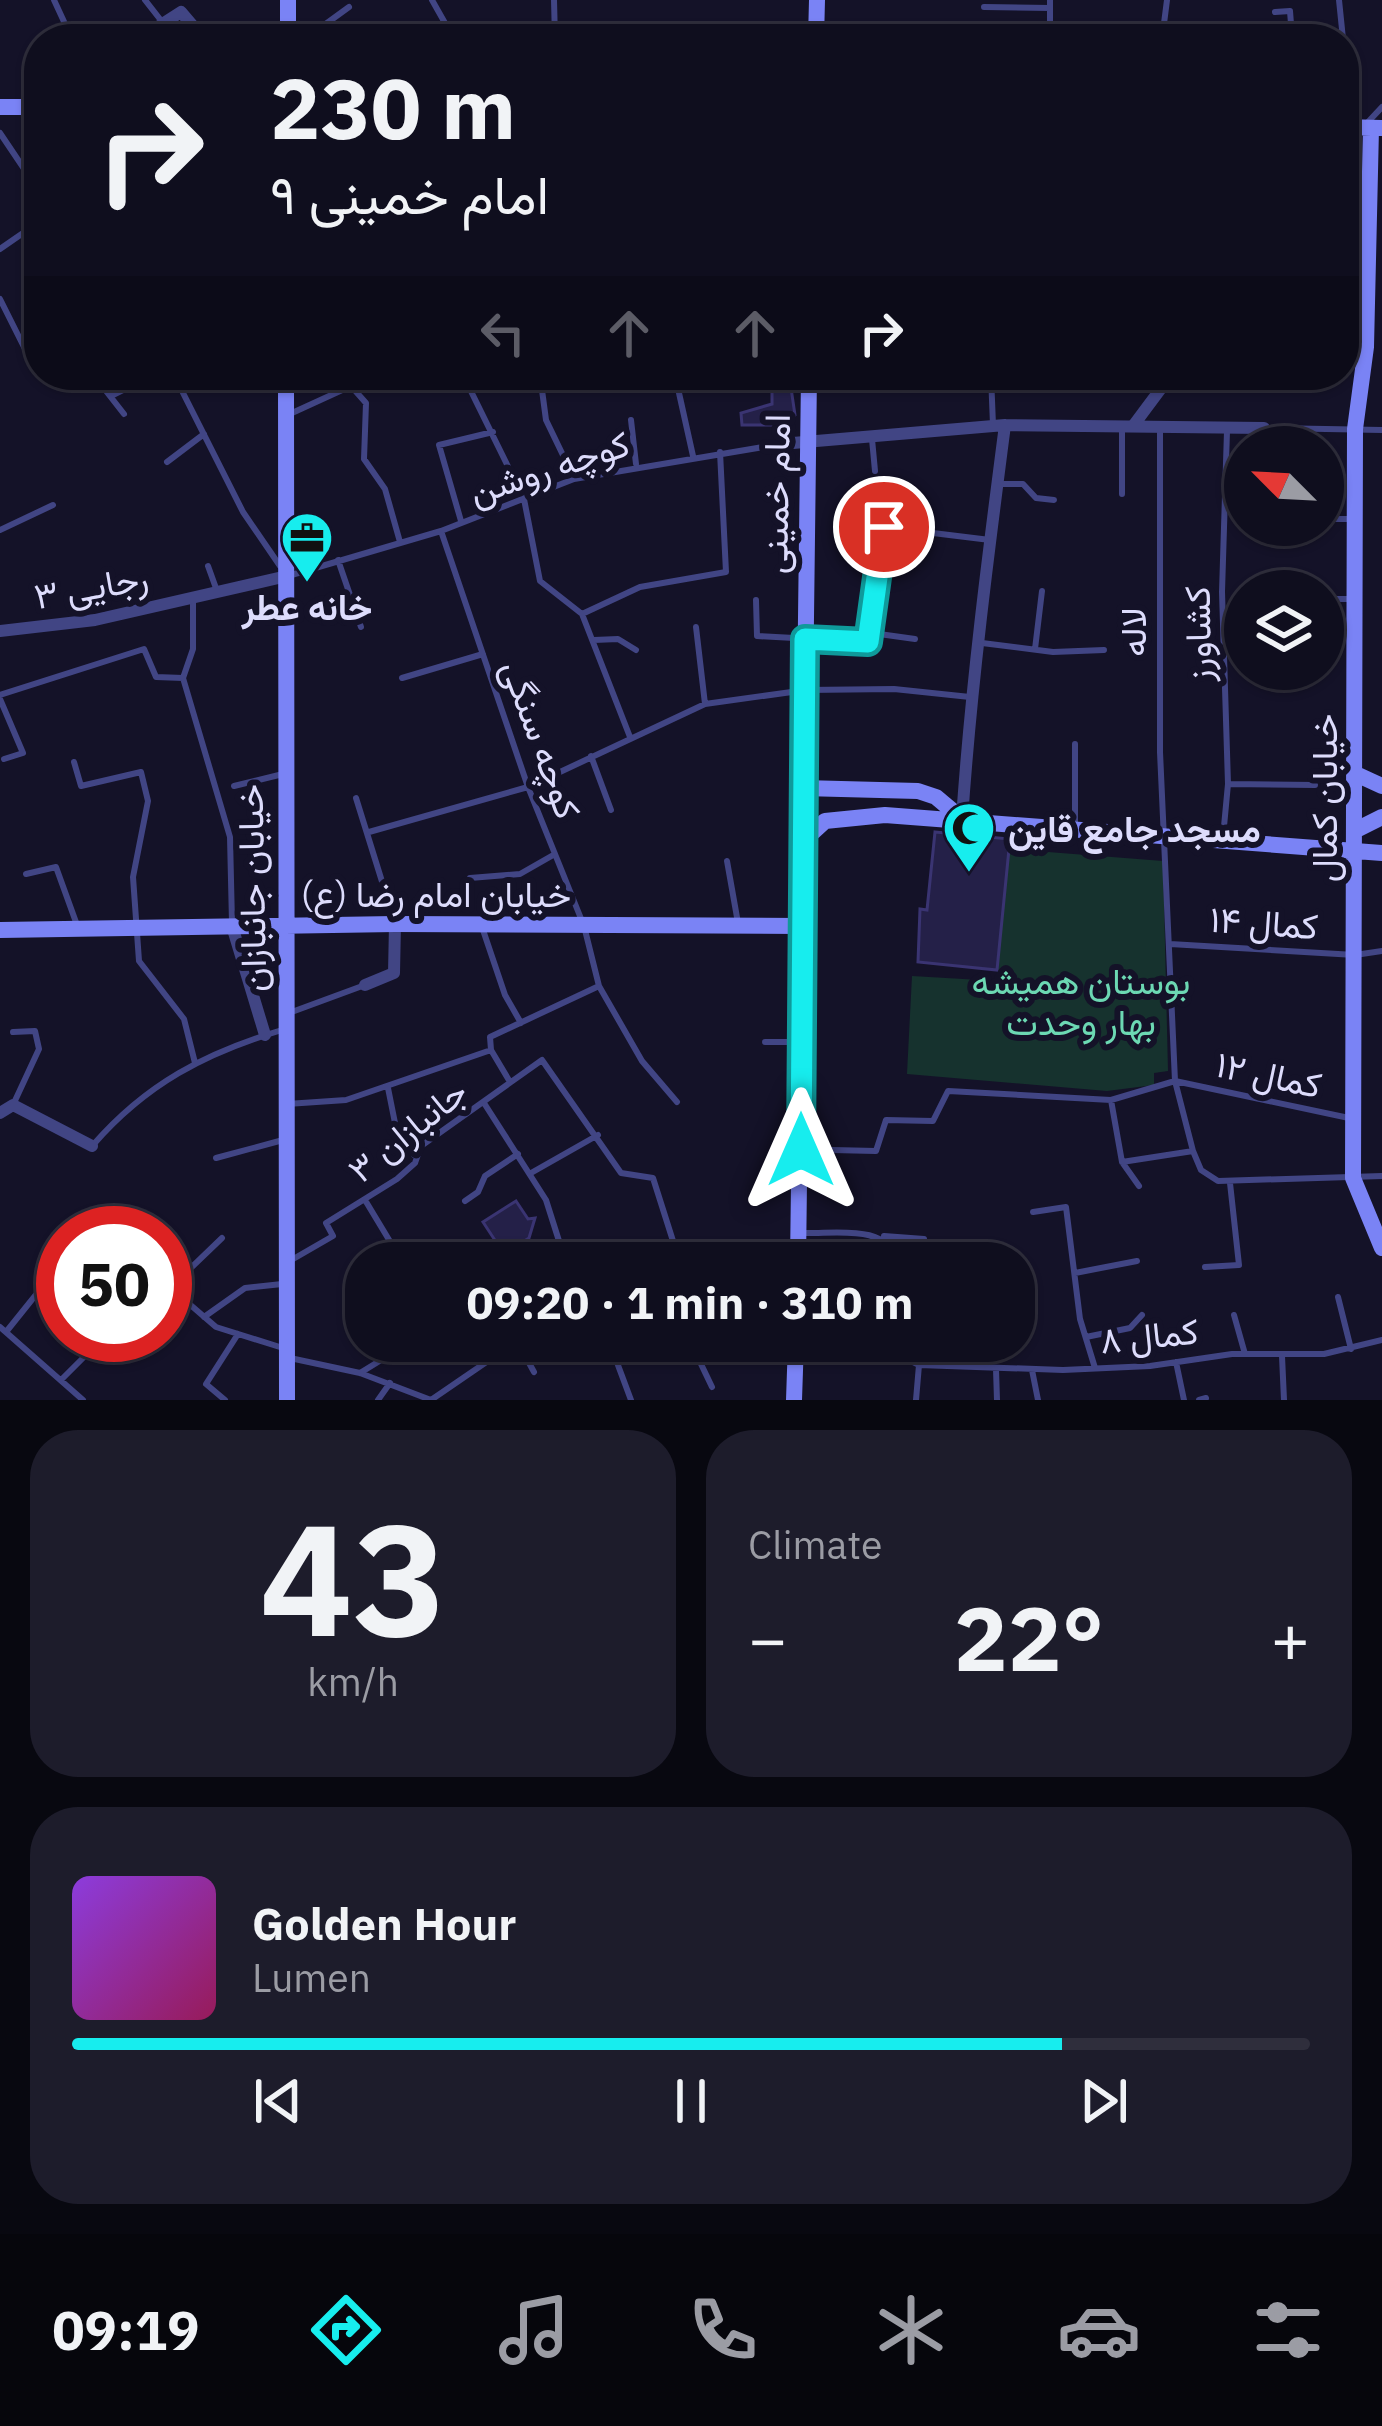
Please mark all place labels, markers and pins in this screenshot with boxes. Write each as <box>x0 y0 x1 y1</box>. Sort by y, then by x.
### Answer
pin <box>833 476 935 578</box>
office icon: خانه عطر <box>279 510 335 584</box>
place label: خانه عطر <box>241 583 372 630</box>
mosque icon: مسجد جامع قاین <box>941 800 997 874</box>
place label: مسجد جامع قاین <box>1008 805 1261 854</box>

